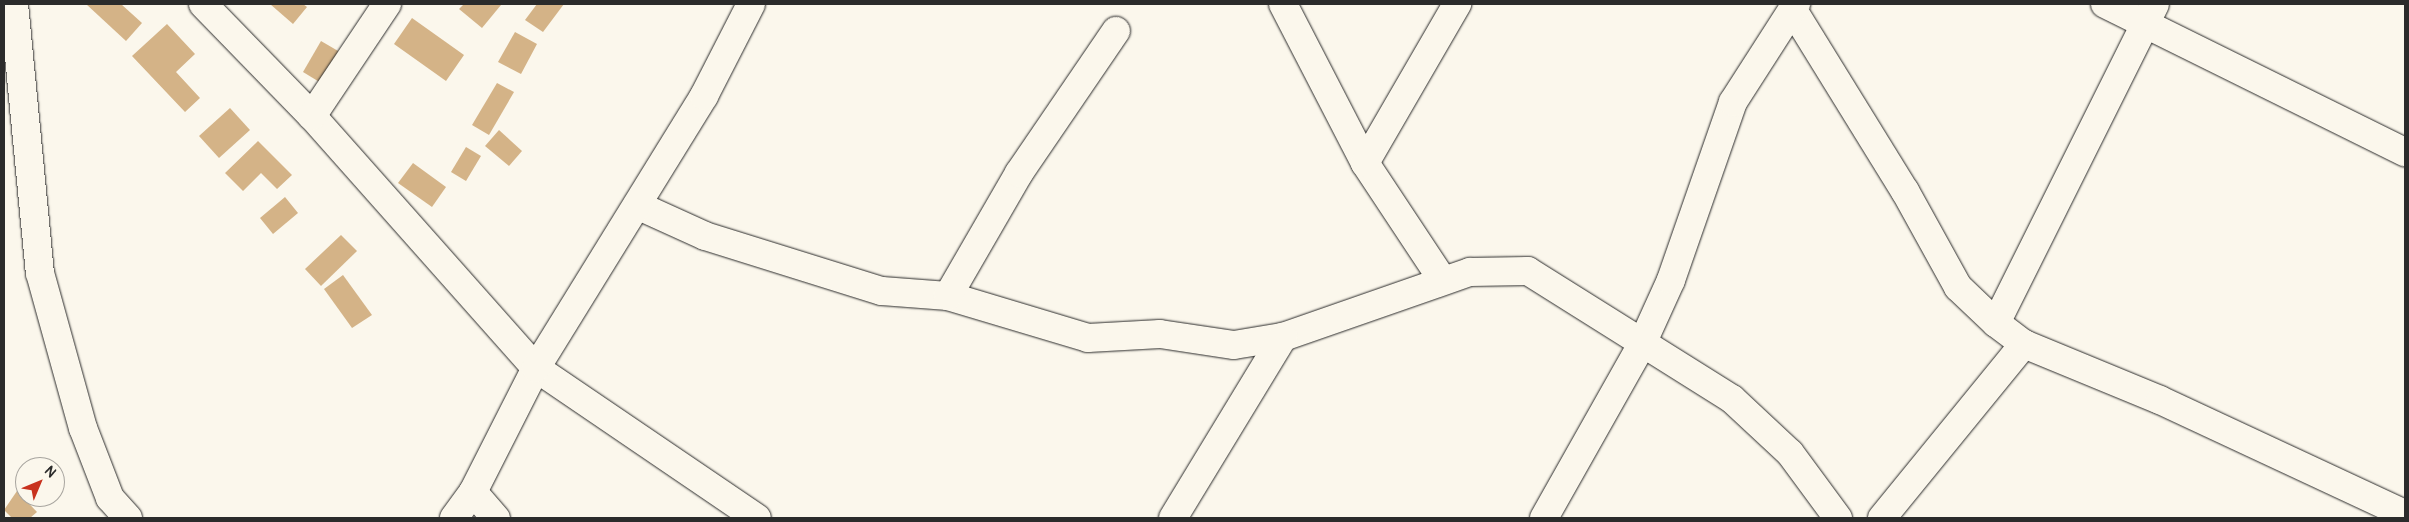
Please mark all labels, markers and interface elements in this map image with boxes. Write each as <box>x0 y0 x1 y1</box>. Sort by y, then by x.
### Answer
north arrow <box>15 457 65 507</box>
text: N <box>41 462 60 481</box>

